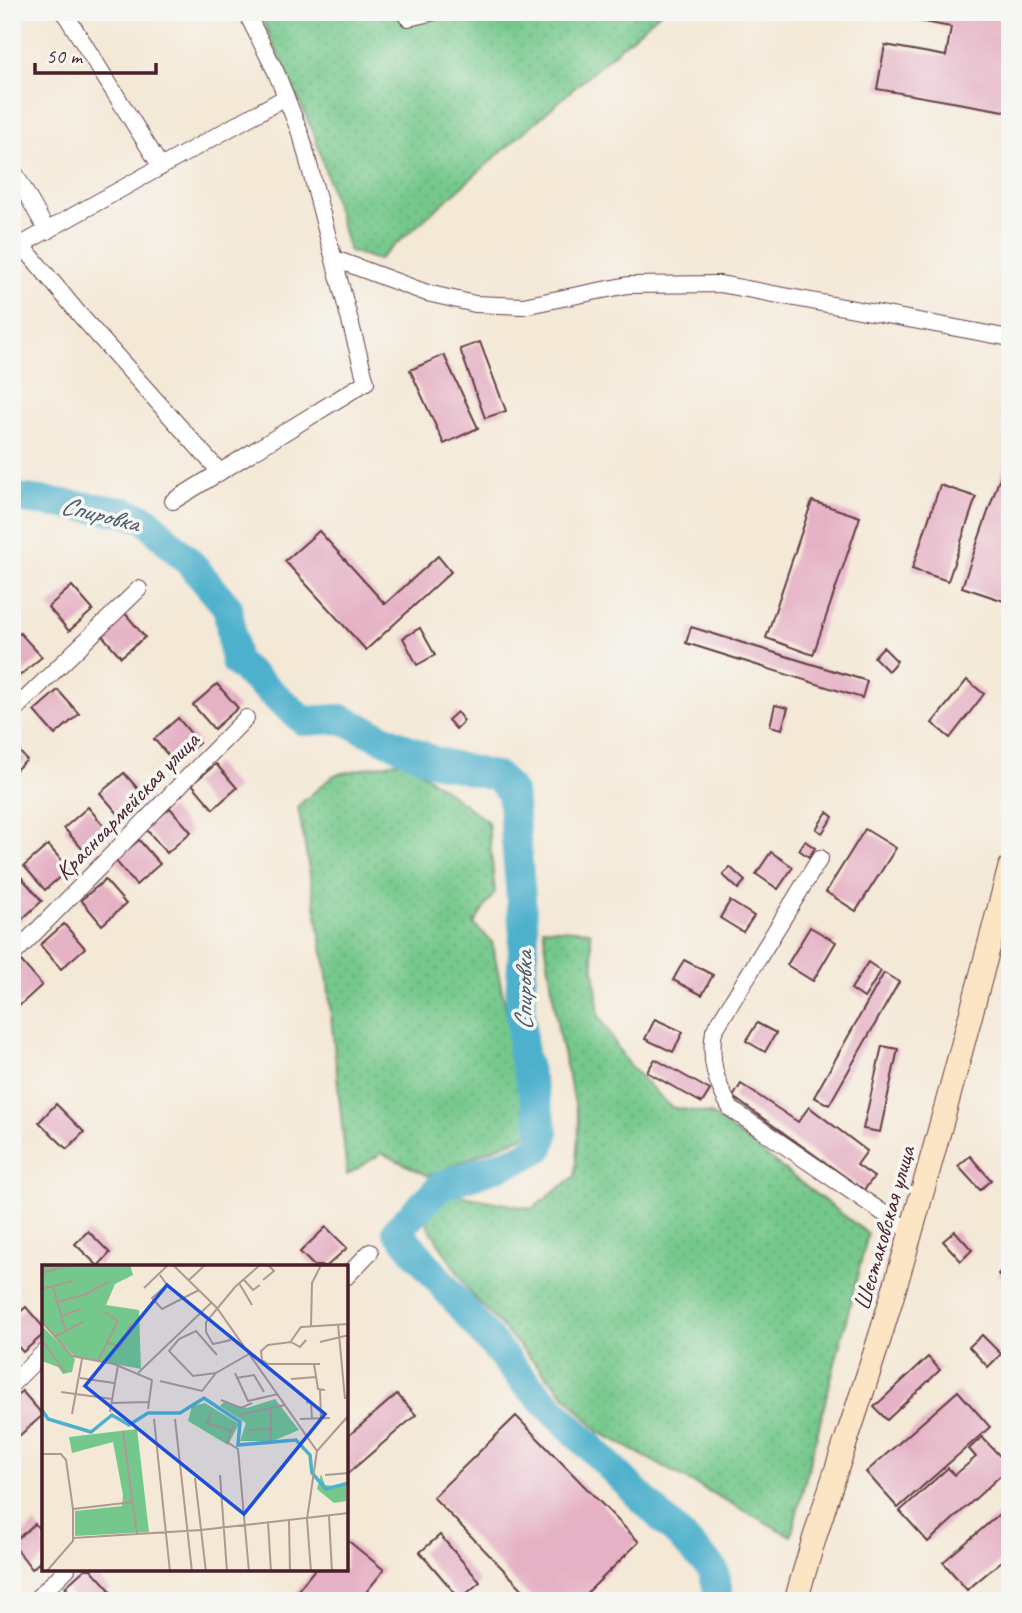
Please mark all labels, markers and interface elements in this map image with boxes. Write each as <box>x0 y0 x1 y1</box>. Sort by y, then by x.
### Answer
scale bar <box>35 32 156 76</box>
text: 50 m <box>46 43 84 69</box>
water label: Спировка <box>58 488 146 540</box>
street label: Красноармейская улица <box>49 725 206 886</box>
water label: Спировка <box>507 948 540 1031</box>
street label: Шестаковская улица <box>846 1141 922 1313</box>
inset map <box>42 1265 348 1571</box>

